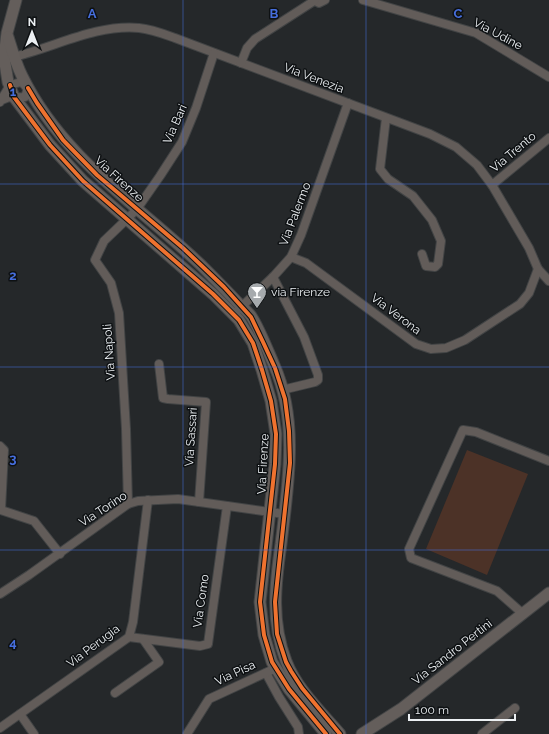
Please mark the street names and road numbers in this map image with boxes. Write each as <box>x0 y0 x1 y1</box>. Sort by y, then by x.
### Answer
street label: Via Udine <box>471 15 525 53</box>
street label: Via Venezia <box>282 60 346 96</box>
street label: Via Bari <box>160 102 190 146</box>
street label: Via Trento <box>487 129 539 175</box>
street label: Via Firenze <box>92 153 146 205</box>
street label: Via Palermo <box>276 180 314 248</box>
street label: Via Verona <box>368 291 424 337</box>
street label: Via Napoli <box>100 323 118 381</box>
street label: Via Sassari <box>182 407 200 467</box>
street label: Via Firenze <box>254 433 272 495</box>
street label: Via Torino <box>77 488 129 530</box>
street label: Via Como <box>190 573 212 629</box>
street label: Via Sandro Pertini <box>409 616 495 688</box>
street label: Via Perugia <box>64 622 122 670</box>
street label: Via Pisa <box>213 658 257 688</box>

